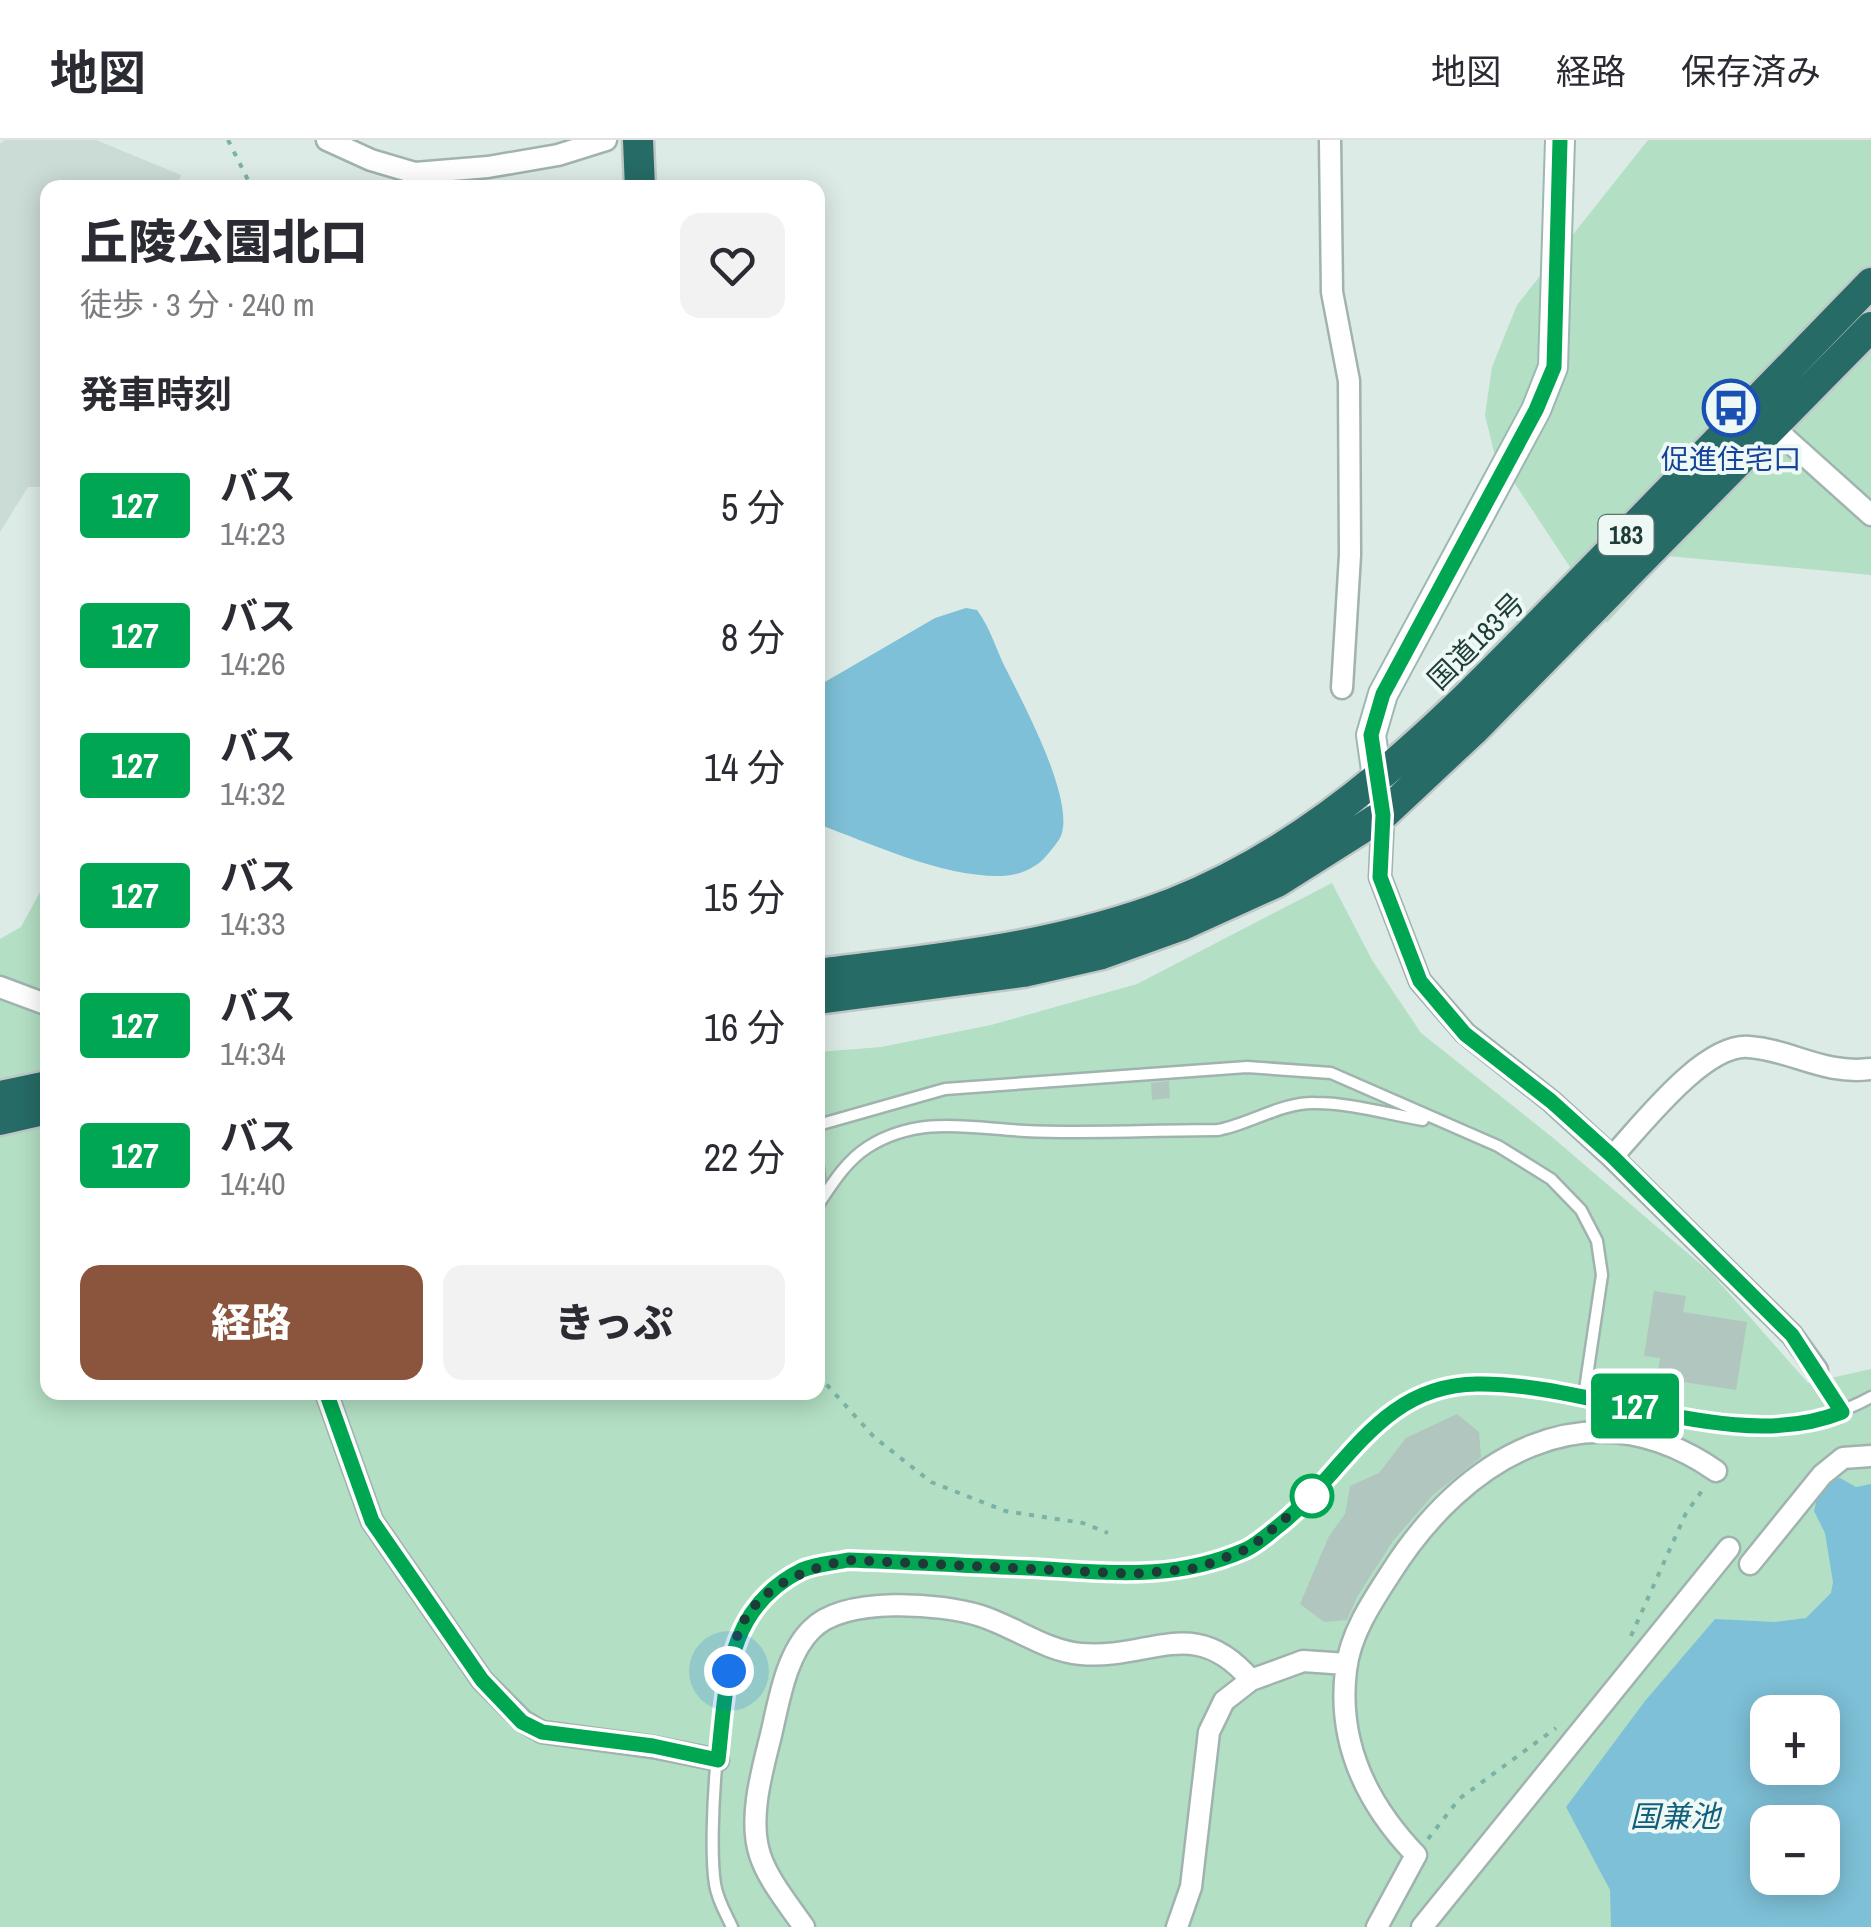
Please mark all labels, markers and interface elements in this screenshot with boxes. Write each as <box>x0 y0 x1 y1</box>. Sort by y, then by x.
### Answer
text: 地図 <box>50 40 146 105</box>
text: 地図 <box>1431 48 1501 95</box>
text: 経路 <box>1556 48 1626 95</box>
text: 保存済み <box>1681 48 1821 95</box>
text: 丘陵公園北口 <box>80 209 368 274</box>
button: heart <box>680 213 785 318</box>
text: 徒歩 · 3 分 · 240 m <box>80 283 315 326</box>
text: 発車時刻 <box>80 369 232 420</box>
bus stop icon: 促進住宅口 <box>1701 378 1761 438</box>
place label: 促進住宅口 <box>1661 440 1801 478</box>
text: バス <box>220 461 296 512</box>
text: 127 <box>111 482 159 529</box>
text: 5 分 <box>721 482 785 533</box>
text: 14:23 <box>220 512 286 555</box>
road number: 183 <box>1598 515 1654 555</box>
street label: 国道183号 <box>1419 584 1533 698</box>
text: バス <box>220 591 296 642</box>
text: 127 <box>111 612 159 659</box>
text: 8 分 <box>721 612 785 663</box>
text: 14:26 <box>220 642 286 685</box>
text: バス <box>220 721 296 772</box>
text: 127 <box>111 742 159 789</box>
text: 14 分 <box>704 742 785 793</box>
text: 14:32 <box>220 772 286 815</box>
text: バス <box>220 851 296 902</box>
text: 127 <box>111 872 159 919</box>
text: 15 分 <box>704 872 785 923</box>
text: 14:33 <box>220 902 286 945</box>
text: バス <box>220 981 296 1032</box>
text: 127 <box>111 1002 159 1049</box>
text: 16 分 <box>704 1002 785 1053</box>
text: 14:34 <box>220 1032 286 1075</box>
text: バス <box>220 1111 296 1162</box>
text: 127 <box>111 1132 159 1179</box>
text: 22 分 <box>704 1132 785 1183</box>
text: 14:40 <box>220 1162 286 1205</box>
button: 経路 <box>80 1265 423 1380</box>
button: きっぷ <box>443 1265 785 1380</box>
line badge: 127 <box>1578 1374 1692 1438</box>
text: 127 <box>1611 1383 1659 1430</box>
unlabelled marker <box>1291 1475 1333 1517</box>
your location <box>704 1646 754 1696</box>
map controls <box>1750 1695 1840 1895</box>
button: + <box>1750 1695 1840 1785</box>
water label: 国兼池 <box>1630 1796 1723 1836</box>
button: − <box>1750 1805 1840 1895</box>

